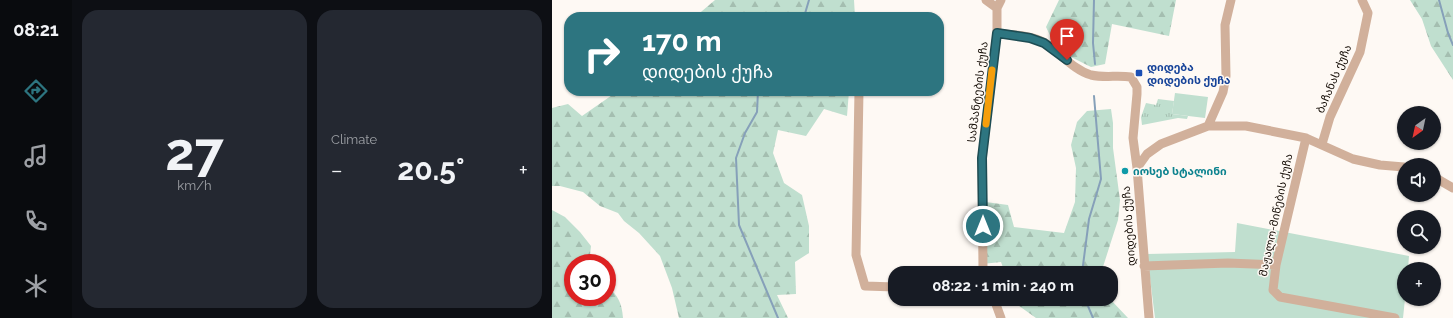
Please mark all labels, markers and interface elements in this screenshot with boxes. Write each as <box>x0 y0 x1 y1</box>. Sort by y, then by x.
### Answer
text: 08:21 <box>13 19 59 40</box>
pin <box>1050 19 1084 60</box>
text: 170 m <box>642 25 722 58</box>
icon: arrive <box>1056 25 1078 47</box>
icon: right <box>576 28 628 80</box>
street label: სამპანტების ქუჩა <box>965 41 991 143</box>
street label: ბაჩანას ქუჩა <box>1314 43 1354 115</box>
text: დიდების ქუჩა <box>642 61 773 82</box>
place label: დიდება დიდების ქუჩა <box>1147 61 1230 87</box>
marker: დიდება დიდების ქუჩა <box>1134 68 1144 78</box>
icon: directions <box>22 77 50 105</box>
north arrow <box>1397 106 1441 150</box>
map controls <box>1397 106 1441 306</box>
text: 27 <box>165 121 224 182</box>
text: Climate <box>331 132 377 147</box>
icon: music <box>22 142 50 170</box>
text: 20.5° <box>397 152 464 187</box>
street label: მაჟალო-მიწების ქუჩა <box>1257 152 1295 278</box>
text: − <box>331 157 343 183</box>
text: + <box>519 157 528 183</box>
button: sound <box>1397 158 1441 202</box>
place label: იოსებ სტალინი <box>1133 165 1227 178</box>
marker: იოსებ სტალინი <box>1120 166 1130 176</box>
text: km/h <box>177 178 212 193</box>
street label: დიდების ქუჩა <box>1120 186 1138 266</box>
position arrow <box>962 205 1004 247</box>
icon: phone <box>22 207 50 235</box>
button: search <box>1397 210 1441 254</box>
speed limit sign: 30 <box>564 254 616 306</box>
button: + <box>1397 262 1441 306</box>
icon: climate <box>22 272 50 300</box>
text: 08:22 · 1 min · 240 m <box>932 277 1074 295</box>

